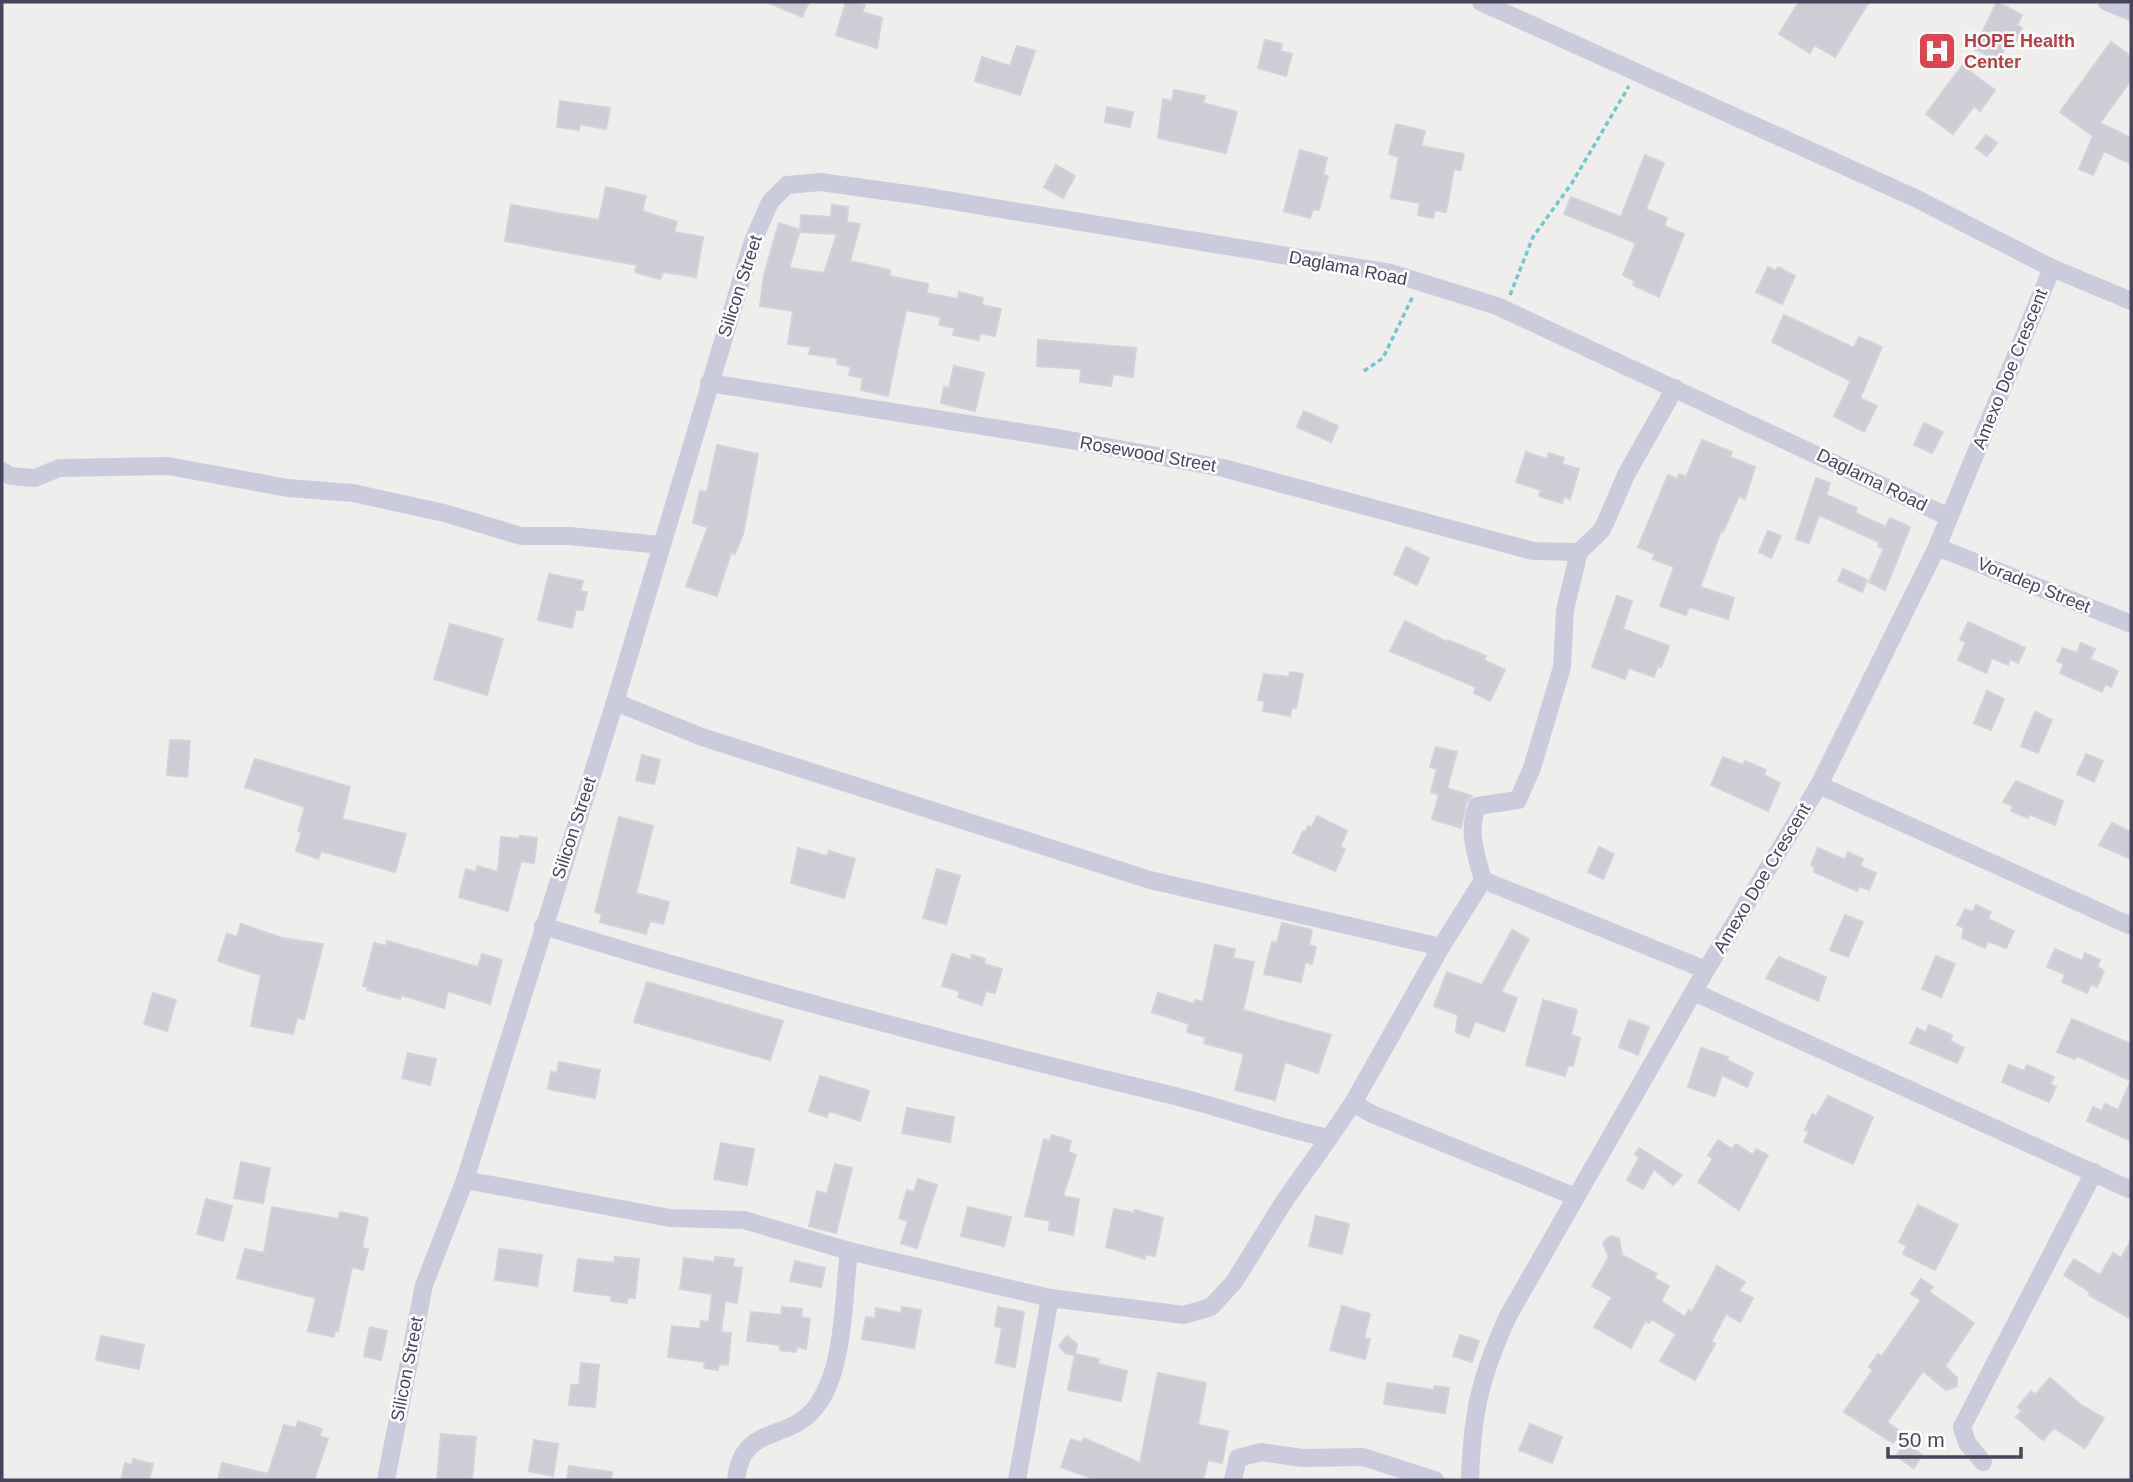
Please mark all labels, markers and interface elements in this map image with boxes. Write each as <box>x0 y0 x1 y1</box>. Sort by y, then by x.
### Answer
hospital icon: HOPE Health Center <box>1916 30 1958 72</box>
place label: HOPE Health Center <box>1964 31 2075 72</box>
street label: Silicon Street <box>714 232 766 340</box>
street label: Daglama Road <box>1287 247 1409 289</box>
street label: Amexo Doe Crescent <box>1969 286 2051 452</box>
street label: Rosewood Street <box>1078 432 1218 476</box>
street label: Daglama Road <box>1814 445 1930 515</box>
street label: Voradep Street <box>1975 553 2093 617</box>
street label: Silicon Street <box>548 774 600 882</box>
street label: Amexo Doe Crescent <box>1709 800 1815 956</box>
street label: Silicon Street <box>387 1315 427 1423</box>
scale bar <box>1888 1416 2021 1460</box>
text: 50 m <box>1898 1428 1945 1451</box>

